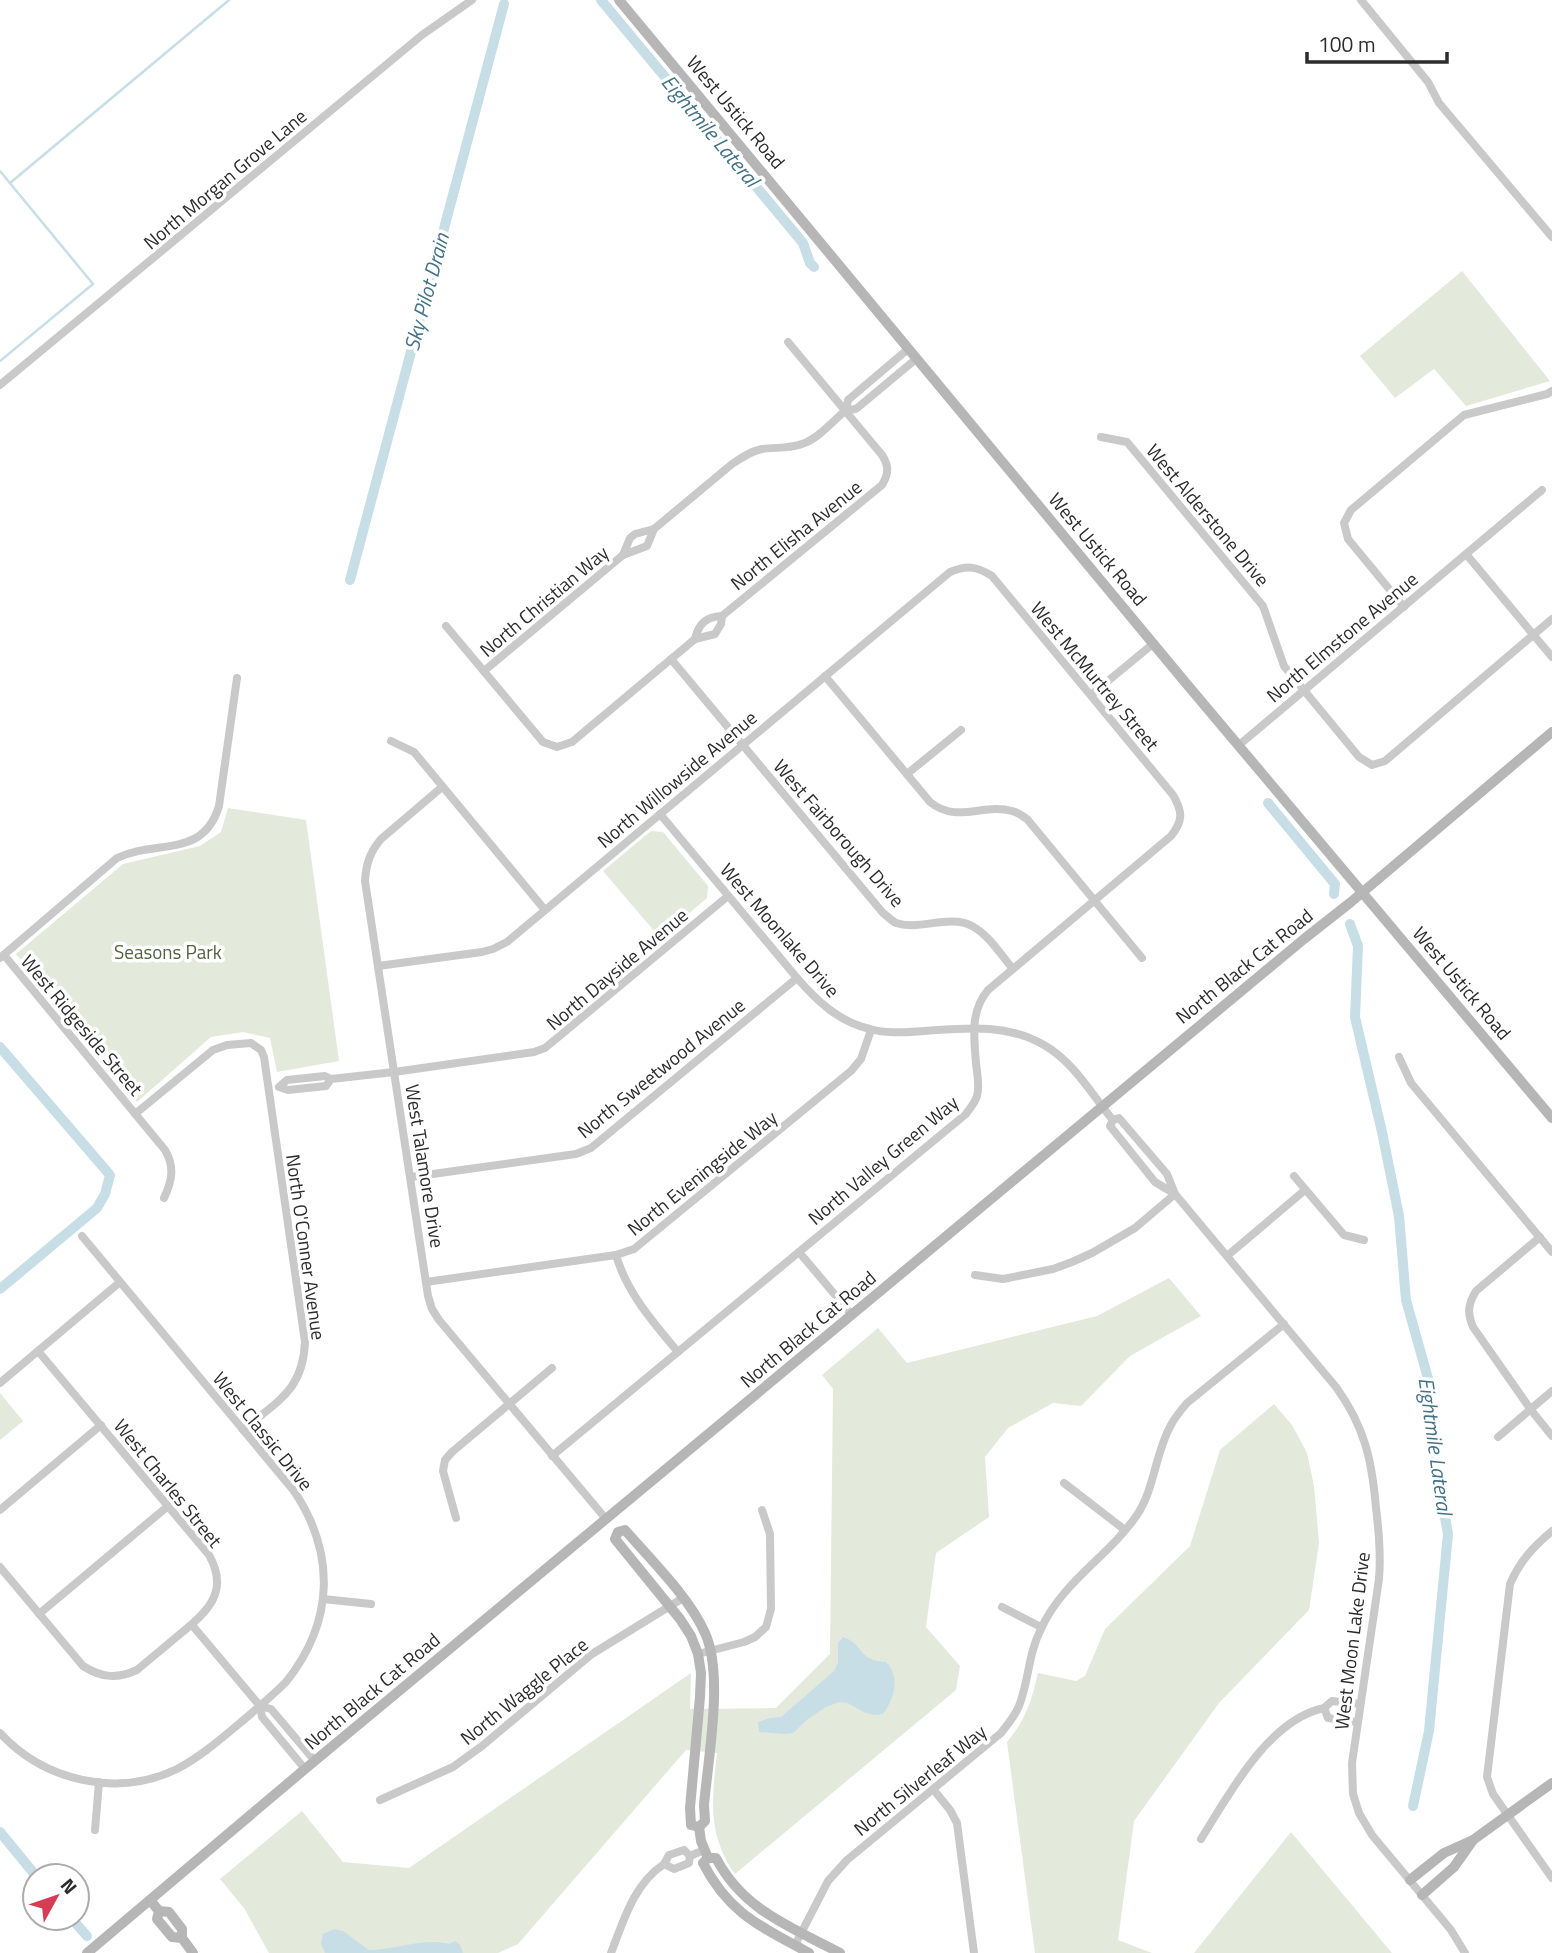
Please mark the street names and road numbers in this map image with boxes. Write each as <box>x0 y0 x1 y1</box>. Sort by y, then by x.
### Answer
street label: West Ustick Road <box>680 49 793 175</box>
street label: North Morgan Grove Lane <box>137 101 313 256</box>
street label: West Alderstone Drive <box>1140 437 1277 592</box>
street label: North Elisha Avenue <box>724 472 868 597</box>
street label: West Ustick Road <box>1042 486 1155 612</box>
street label: North Christian Way <box>473 538 614 663</box>
street label: North Elmstone Avenue <box>1260 564 1424 709</box>
street label: West McMurtrey Street <box>1024 595 1167 757</box>
street label: North Willowside Avenue <box>590 703 763 854</box>
street label: West Fairborough Drive <box>767 752 912 913</box>
street label: West Moonlake Drive <box>714 856 847 1003</box>
street label: North Dayside Avenue <box>539 900 694 1037</box>
street label: North Black Cat Road <box>1169 901 1319 1030</box>
street label: West Ustick Road <box>1406 920 1519 1046</box>
street label: West Ridgeside Street <box>14 948 151 1102</box>
street label: North Sweetwood Avenue <box>570 991 751 1145</box>
street label: West Talamore Drive <box>398 1082 453 1250</box>
street label: North Valley Green Way <box>801 1088 964 1231</box>
street label: North Eveningside Way <box>620 1103 783 1242</box>
street label: North O'Conner Avenue <box>279 1152 334 1342</box>
street label: North Black Cat Road <box>733 1263 882 1394</box>
street label: West Classic Drive <box>206 1365 321 1496</box>
street label: West Charles Street <box>107 1412 230 1554</box>
street label: West Moon Lake Drive <box>1326 1550 1377 1731</box>
street label: North Black Cat Road <box>297 1625 446 1756</box>
street label: North Waggle Place <box>454 1630 594 1751</box>
street label: North Silverleaf Way <box>847 1717 992 1842</box>

